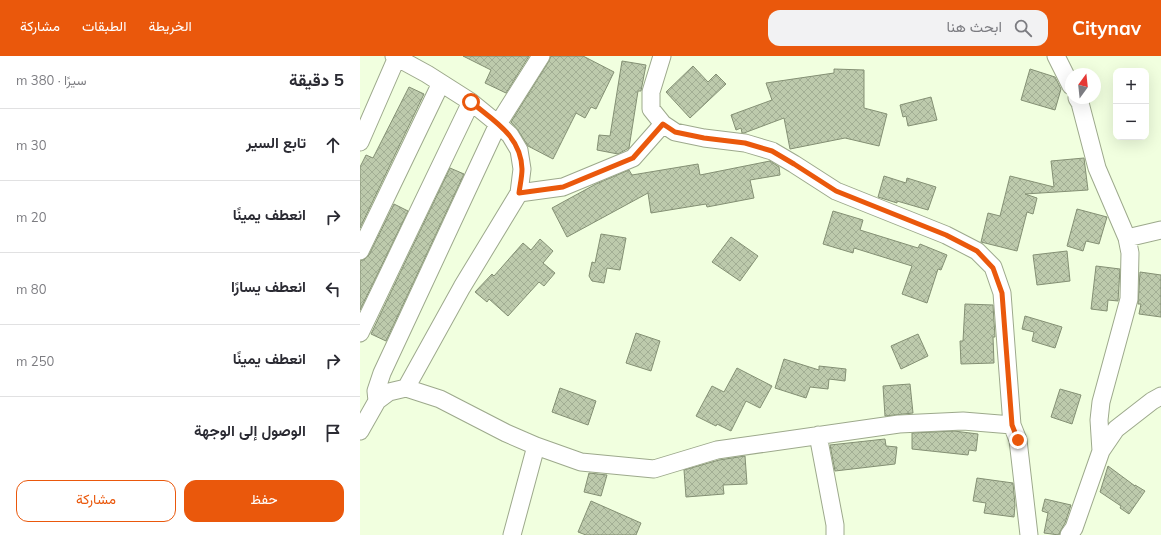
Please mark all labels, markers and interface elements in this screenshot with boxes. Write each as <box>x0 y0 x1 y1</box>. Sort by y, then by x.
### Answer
search box <box>768 10 1048 46</box>
text: Citynav <box>1072 16 1141 40</box>
text: مشاركة <box>20 17 60 35</box>
text: الطبقات <box>82 17 126 35</box>
text: الخريطة <box>148 17 192 35</box>
text: ابحث هنا <box>946 17 1002 36</box>
icon: search <box>1012 17 1034 39</box>
north arrow <box>1065 68 1101 104</box>
map controls <box>1113 68 1149 140</box>
button: + <box>1113 68 1149 104</box>
text: 5 دقيقة <box>289 69 344 90</box>
text: سيرًا · 380 m <box>16 72 87 88</box>
route start <box>462 93 480 111</box>
button: − <box>1113 104 1149 140</box>
text: تابع السير <box>246 133 306 152</box>
icon: ahead <box>322 134 344 156</box>
text: 30 m <box>16 137 46 153</box>
text: انعطف يمينًا <box>233 205 306 224</box>
icon: right <box>322 206 344 228</box>
text: 20 m <box>16 209 46 225</box>
text: انعطف يسارًا <box>231 277 306 296</box>
icon: left <box>322 278 344 300</box>
text: 80 m <box>16 281 46 297</box>
text: انعطف يمينًا <box>233 349 306 368</box>
icon: right <box>322 350 344 372</box>
text: 250 m <box>16 353 54 369</box>
text: الوصول إلى الوجهة <box>194 421 306 440</box>
icon: arrive <box>322 422 344 444</box>
route end <box>1009 431 1027 449</box>
button: مشاركة <box>16 480 176 522</box>
button: حفظ <box>184 480 344 522</box>

